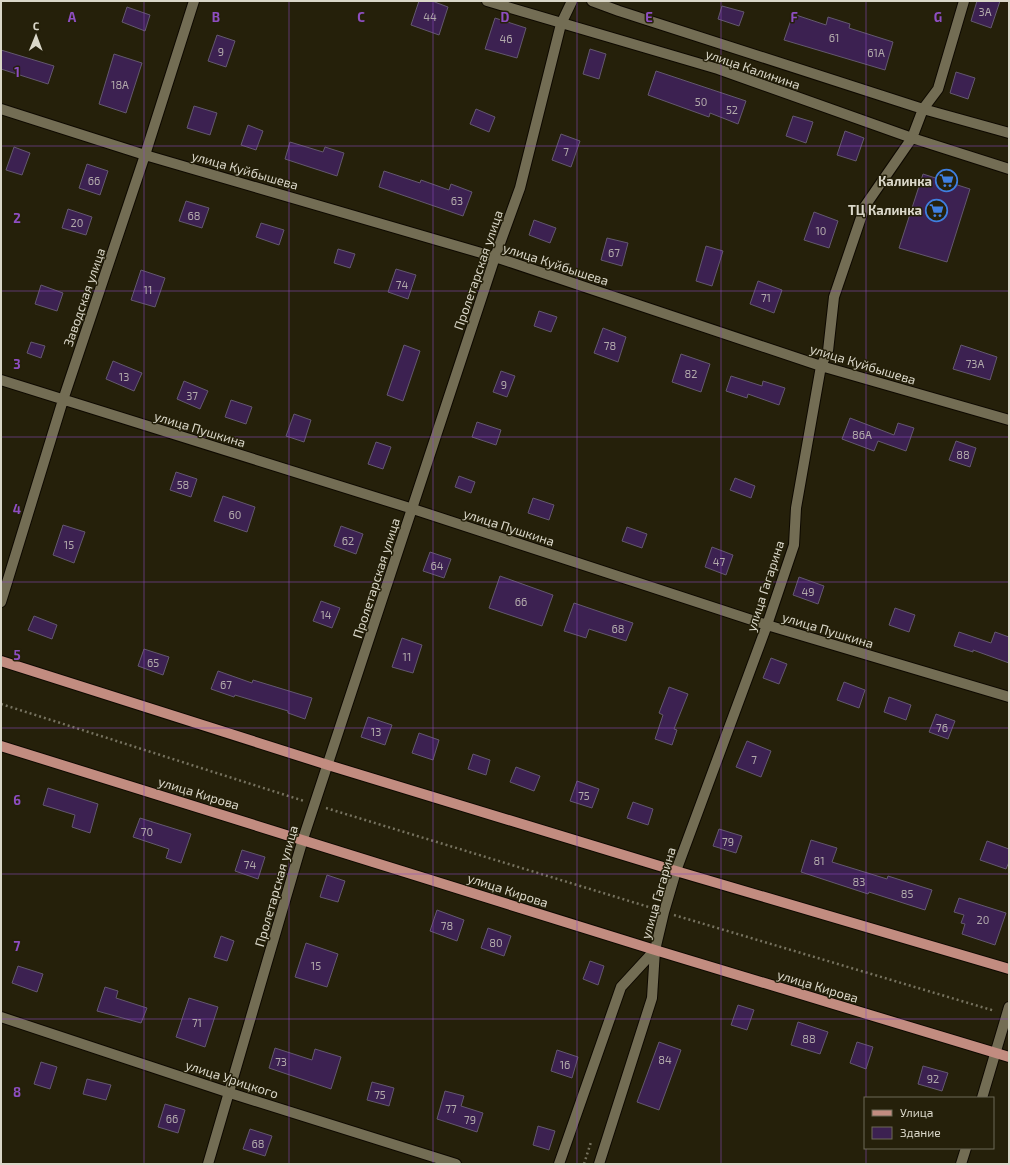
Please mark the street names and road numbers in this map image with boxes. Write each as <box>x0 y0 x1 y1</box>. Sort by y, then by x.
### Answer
street label: улица Калинина <box>704 45 802 93</box>
street label: улица Куйбышева <box>190 147 300 193</box>
street label: Пролетарская улица <box>450 208 506 332</box>
street label: улица Куйбышева <box>501 239 611 289</box>
street label: Заводская улица <box>60 246 108 348</box>
street label: улица Куйбышева <box>808 340 918 388</box>
street label: улица Пушкина <box>152 408 248 450</box>
street label: улица Пушкина <box>462 505 556 549</box>
street label: Пролетарская улица <box>349 516 403 640</box>
street label: улица Гагарина <box>743 538 787 634</box>
street label: улица Пушкина <box>780 609 876 651</box>
street label: улица Кирова <box>156 773 242 813</box>
street label: Пролетарская улица <box>251 823 301 949</box>
street label: улица Гагарина <box>637 845 679 941</box>
street label: улица Кирова <box>466 869 550 911</box>
street label: улица Кирова <box>775 966 861 1006</box>
street label: улица Урицкого <box>184 1056 280 1102</box>

